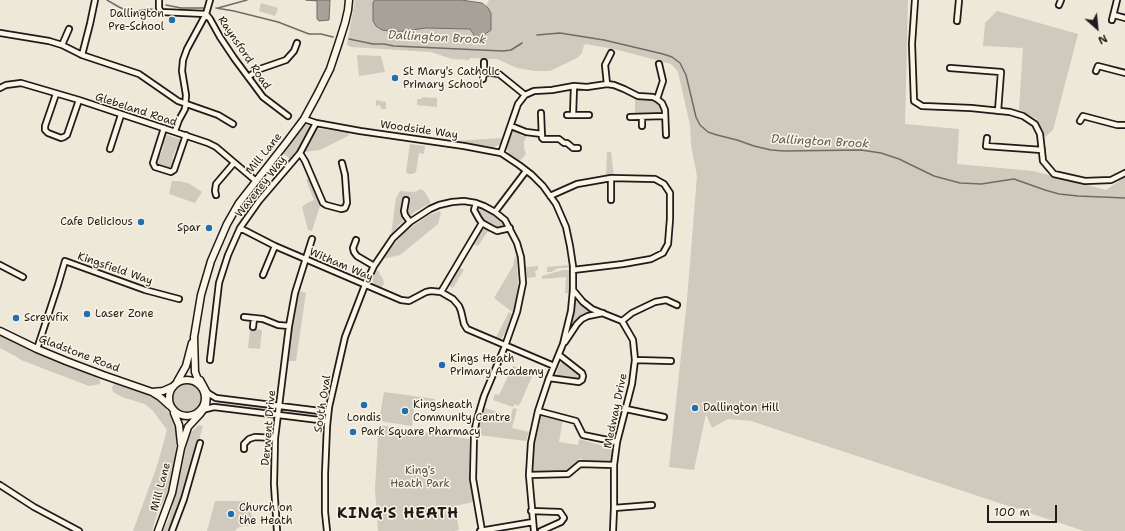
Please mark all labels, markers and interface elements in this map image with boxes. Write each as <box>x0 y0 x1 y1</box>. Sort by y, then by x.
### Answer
place label: Dallington Pre-School <box>108 7 164 33</box>
north arrow <box>1077 8 1117 48</box>
street label: Raynsford Road <box>215 14 273 92</box>
marker: Dallington Pre-School <box>167 15 177 25</box>
water label: Dallington Brook <box>387 28 487 48</box>
text: N <box>1095 30 1110 48</box>
place label: St Mary's Catholic Primary School <box>403 65 500 91</box>
marker: St Mary's Catholic Primary School <box>390 73 400 83</box>
street label: Glebeland Road <box>93 91 179 129</box>
street label: Woodside Way <box>379 118 459 142</box>
street label: Mill Lane <box>243 131 285 177</box>
water label: Dallington Brook <box>770 132 870 152</box>
street label: Waveney Way <box>233 154 289 220</box>
place label: Cafe Delicious <box>60 215 133 229</box>
marker: Cafe Delicious <box>136 217 146 227</box>
place label: Spar <box>177 221 201 235</box>
marker: Spar <box>204 223 214 233</box>
street label: Witham Way <box>307 246 375 284</box>
street label: Kingsfield Way <box>76 250 154 288</box>
place label: Laser Zone <box>95 307 154 321</box>
marker: Laser Zone <box>82 309 92 319</box>
place label: Screwfix <box>24 311 69 325</box>
marker: Screwfix <box>11 313 21 323</box>
street label: Gladstone Road <box>37 332 121 376</box>
place label: Kings Heath Primary Academy <box>450 352 544 378</box>
marker: Kings Heath Primary Academy <box>437 360 447 370</box>
street label: Medway Drive <box>602 372 630 450</box>
street label: South Oval <box>312 374 334 434</box>
street label: Derwent Drive <box>259 390 279 466</box>
place label: Kingsheath Community Centre <box>413 398 510 424</box>
marker: Londis <box>359 400 369 410</box>
place label: Dallington Hill <box>703 401 779 415</box>
marker: Dallington Hill <box>690 403 700 413</box>
marker: Kingsheath Community Centre <box>400 406 410 416</box>
place label: Londis <box>347 411 381 425</box>
place label: Park Square Pharmacy <box>361 425 480 439</box>
marker: Park Square Pharmacy <box>348 427 358 437</box>
street label: Mill Lane <box>148 461 174 513</box>
park label: King's Heath Park <box>390 464 450 490</box>
scale bar <box>989 497 1059 523</box>
place label: Church on the Heath <box>239 501 293 527</box>
text: 100 m <box>994 504 1030 520</box>
district label: KING'S HEATH <box>337 505 459 523</box>
marker: Church on the Heath <box>226 509 236 519</box>

